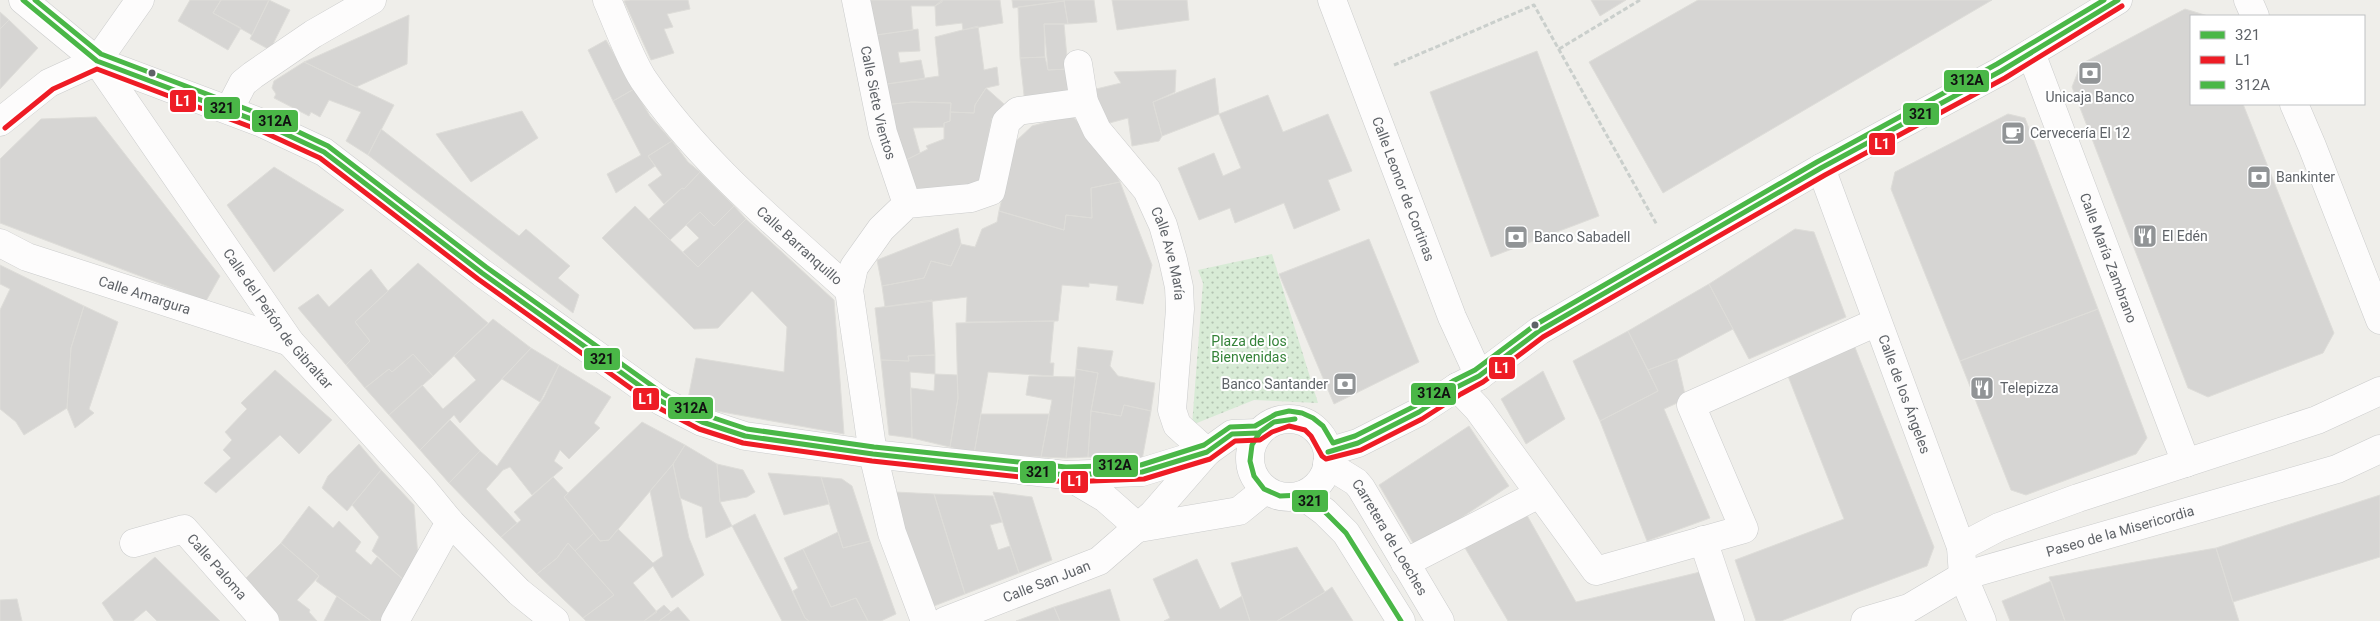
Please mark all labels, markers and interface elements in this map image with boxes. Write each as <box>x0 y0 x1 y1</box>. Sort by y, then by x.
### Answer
legend <box>2190 15 2365 105</box>
text: 321 <box>2235 26 2260 44</box>
street label: Calle Siete Vientos <box>857 44 899 162</box>
text: L1 <box>2235 51 2252 69</box>
bank icon: Unicaja Banco <box>2077 60 2103 86</box>
unlabelled marker <box>147 68 157 78</box>
line badge: 312A <box>1943 69 1990 93</box>
text: 312A <box>1950 72 1984 88</box>
text: 312A <box>2235 76 2270 94</box>
line badge: L1 <box>169 89 197 113</box>
place label: Unicaja Banco <box>2046 89 2135 105</box>
text: L1 <box>175 93 191 109</box>
line badge: 321 <box>203 96 241 120</box>
text: 321 <box>210 100 234 116</box>
line badge: 321 <box>1902 102 1940 126</box>
text: 321 <box>1909 106 1933 122</box>
line badge: 312A <box>251 109 299 133</box>
text: 312A <box>258 113 292 129</box>
street label: Calle Leonor de Cortinas <box>1369 115 1438 263</box>
cafe icon: Cervecería El 12 <box>2000 120 2026 146</box>
place label: Cervecería El 12 <box>2030 125 2130 141</box>
line badge: L1 <box>1868 132 1896 156</box>
text: L1 <box>1874 136 1890 152</box>
bank icon: Bankinter <box>2246 164 2272 190</box>
place label: Bankinter <box>2276 169 2335 185</box>
street label: Calle María Zambrano <box>2077 191 2140 325</box>
street label: Calle Barranquillo <box>753 203 846 288</box>
street label: Calle Ave María <box>1148 204 1188 301</box>
restaurant icon: El Edén <box>2132 223 2158 249</box>
bank icon: Banco Sabadell <box>1503 224 1529 250</box>
place label: El Edén <box>2162 228 2208 244</box>
place label: Banco Sabadell <box>1534 229 1630 245</box>
street label: Calle del Peñón de Gibraltar <box>220 245 336 392</box>
street label: Calle Amargura <box>97 273 193 317</box>
unlabelled marker <box>1530 320 1540 330</box>
street label: Calle de los Ángeles <box>1875 332 1934 456</box>
park label: Plaza de los Bienvenidas <box>1211 333 1287 365</box>
line badge: 321 <box>583 347 621 371</box>
text: 321 <box>590 351 614 367</box>
line badge: L1 <box>1488 356 1516 380</box>
text: L1 <box>1494 360 1510 376</box>
bank icon: Banco Santander <box>1332 371 1358 397</box>
restaurant icon: Telepizza <box>1969 375 1995 401</box>
place label: Banco Santander <box>1221 376 1328 392</box>
place label: Telepizza <box>2000 380 2059 396</box>
line badge: 312A <box>1410 382 1457 406</box>
text: 312A <box>1417 385 1451 401</box>
line badge: L1 <box>632 387 660 411</box>
text: L1 <box>638 391 654 407</box>
line badge: 312A <box>667 396 714 420</box>
text: 312A <box>674 400 708 416</box>
line badge: 312A <box>1092 454 1139 478</box>
text: 312A <box>1098 457 1132 473</box>
line badge: 321 <box>1019 460 1057 484</box>
text: 321 <box>1026 464 1050 480</box>
line badge: L1 <box>1060 470 1089 494</box>
text: L1 <box>1067 473 1083 489</box>
street label: Carretera de Loeches <box>1349 476 1431 598</box>
line badge: 321 <box>1291 489 1329 513</box>
text: 321 <box>1298 493 1322 509</box>
street label: Paseo de la Misericordia <box>2044 502 2196 560</box>
street label: Calle Paloma <box>184 530 250 603</box>
street label: Calle San Juan <box>1001 557 1093 606</box>

